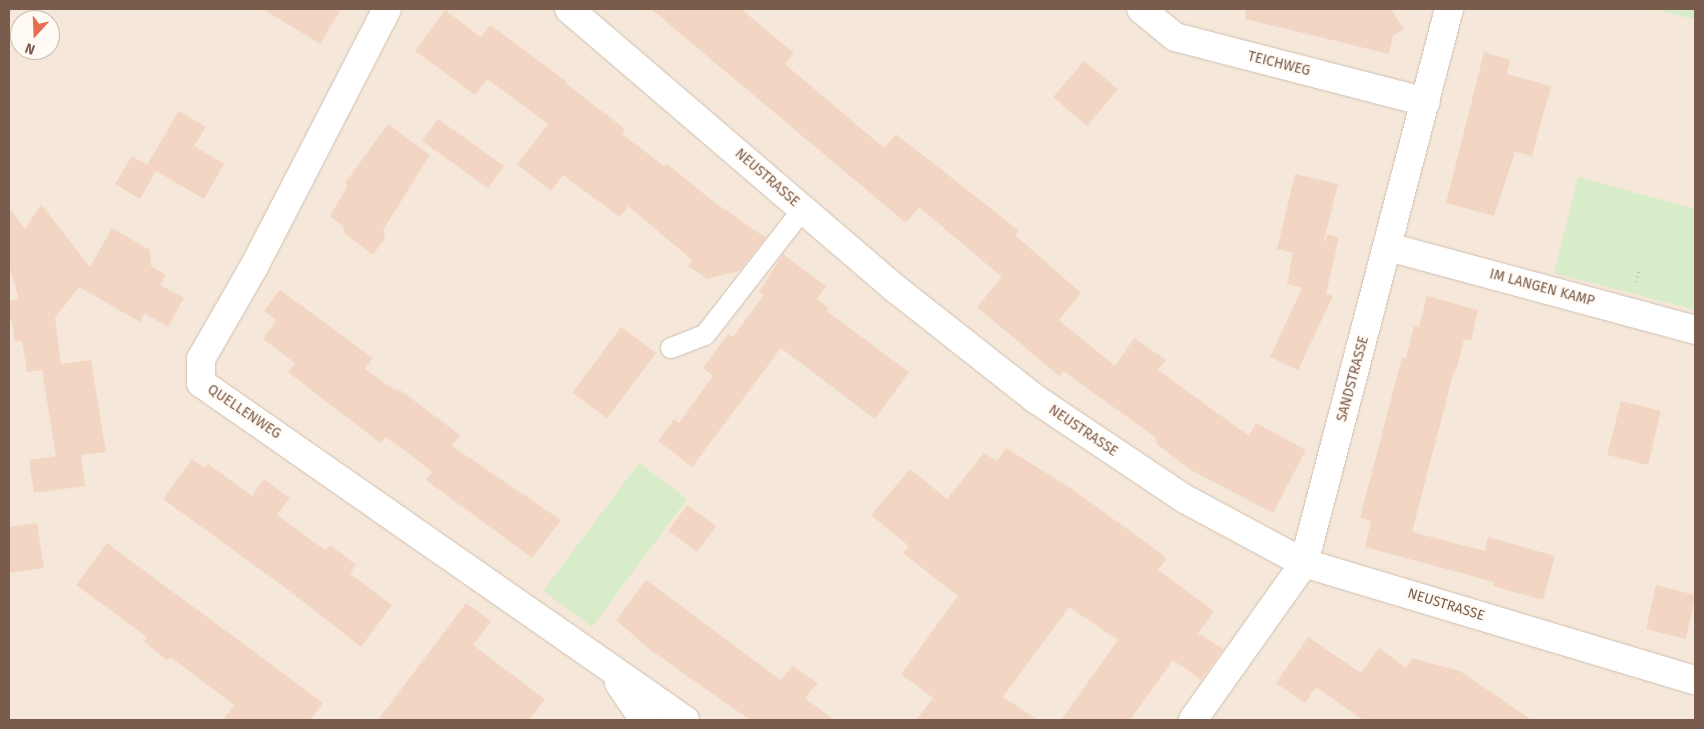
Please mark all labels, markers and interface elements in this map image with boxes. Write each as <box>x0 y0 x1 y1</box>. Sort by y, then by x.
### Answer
north arrow <box>10 10 60 60</box>
text: N <box>23 39 37 58</box>
street label: TEICHWEG <box>1246 48 1312 80</box>
street label: NEUSTRASSE <box>731 145 803 211</box>
street label: IM LANGEN KAMP <box>1488 266 1596 310</box>
street label: SANDSTRASSE <box>1334 334 1372 424</box>
street label: QUELLENWEG <box>204 381 284 443</box>
street label: NEUSTRASSE <box>1045 402 1121 460</box>
street label: NEUSTRASSE <box>1405 585 1487 625</box>

